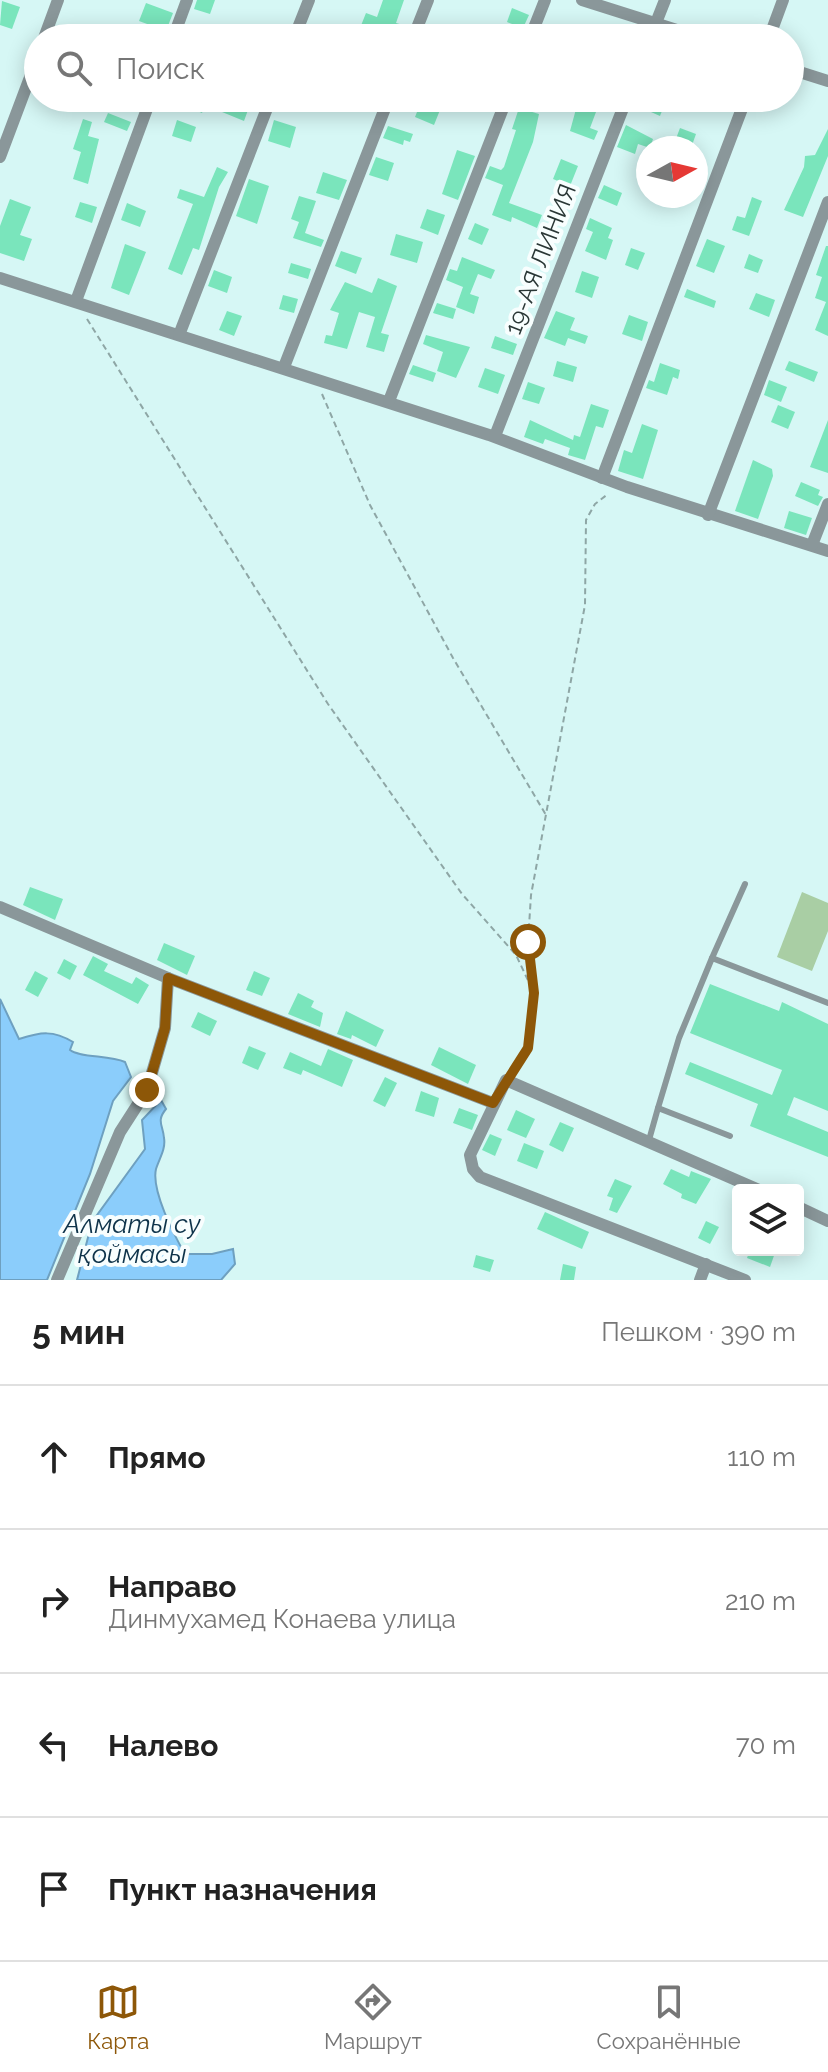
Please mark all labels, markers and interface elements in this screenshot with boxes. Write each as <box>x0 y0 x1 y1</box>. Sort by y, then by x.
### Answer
search box <box>24 24 804 112</box>
icon: search <box>52 46 96 90</box>
text: Поиск <box>116 51 205 86</box>
north arrow <box>636 136 708 208</box>
street label: 19-АЯ ЛИНИЯ <box>498 180 582 338</box>
route start <box>510 924 546 960</box>
route end <box>129 1072 165 1108</box>
map controls <box>732 1184 804 1256</box>
button: layers <box>732 1184 804 1256</box>
water label: Алматы су қоймасы <box>62 1209 202 1269</box>
text: 5 мин <box>32 1312 125 1352</box>
text: Пешком · 390 m <box>601 1317 796 1347</box>
icon: ahead <box>32 1435 76 1479</box>
text: Прямо <box>108 1440 206 1475</box>
text: 110 m <box>727 1442 796 1472</box>
text: Направо <box>108 1569 237 1604</box>
icon: right <box>32 1579 76 1623</box>
text: 210 m <box>725 1586 796 1616</box>
text: Динмухамед Конаева улица <box>108 1604 456 1634</box>
icon: left <box>32 1723 76 1767</box>
text: Налево <box>108 1728 218 1763</box>
text: 70 m <box>736 1730 796 1760</box>
icon: arrive <box>32 1867 76 1911</box>
text: Пункт назначения <box>108 1872 377 1907</box>
tab: Карта <box>87 1980 149 2054</box>
tab: Маршрут <box>324 1980 422 2054</box>
tab: Сохранённые <box>597 1980 741 2054</box>

